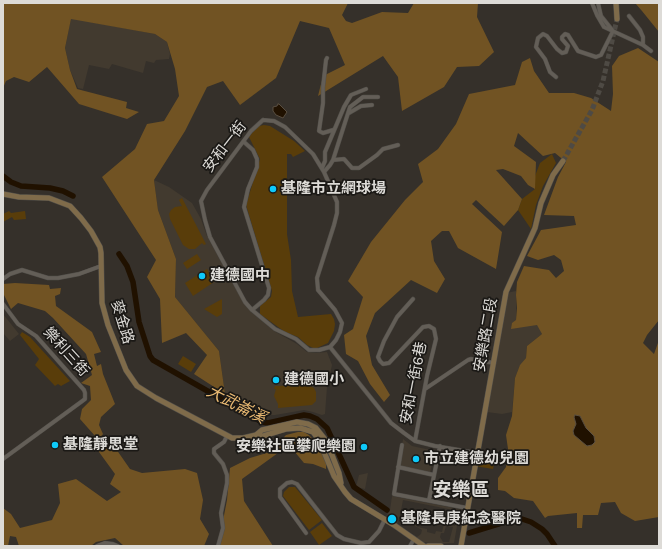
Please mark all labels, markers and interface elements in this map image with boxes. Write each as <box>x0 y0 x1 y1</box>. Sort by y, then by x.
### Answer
street label: 安和一街 <box>199 118 251 176</box>
place label: 基隆市立網球場 <box>281 180 386 198</box>
marker: 基隆市立網球場 <box>268 184 278 194</box>
place label: 建德國中 <box>210 267 270 285</box>
marker: 建德國中 <box>197 271 207 281</box>
street label: 安樂路二段 <box>471 297 501 373</box>
street label: 麥金路 <box>107 298 137 346</box>
street label: 樂利三街 <box>39 324 93 380</box>
street label: 安和一街6巷 <box>397 340 431 426</box>
place label: 建德國小 <box>284 371 344 389</box>
marker: 建德國小 <box>271 375 281 385</box>
water label: 大武崙溪 <box>203 382 269 428</box>
place label: 基隆靜思堂 <box>63 436 138 454</box>
place label: 安樂社區攀爬樂園 <box>236 438 356 456</box>
marker: 基隆靜思堂 <box>50 440 60 450</box>
marker: 安樂社區攀爬樂園 <box>359 442 369 452</box>
place label: 市立建德幼兒園 <box>424 450 529 468</box>
marker: 市立建德幼兒園 <box>411 454 421 464</box>
district label: 安樂區 <box>433 480 489 502</box>
place label: 基隆長庚紀念醫院 <box>401 510 521 528</box>
marker: 基隆長庚紀念醫院 <box>386 513 398 525</box>

